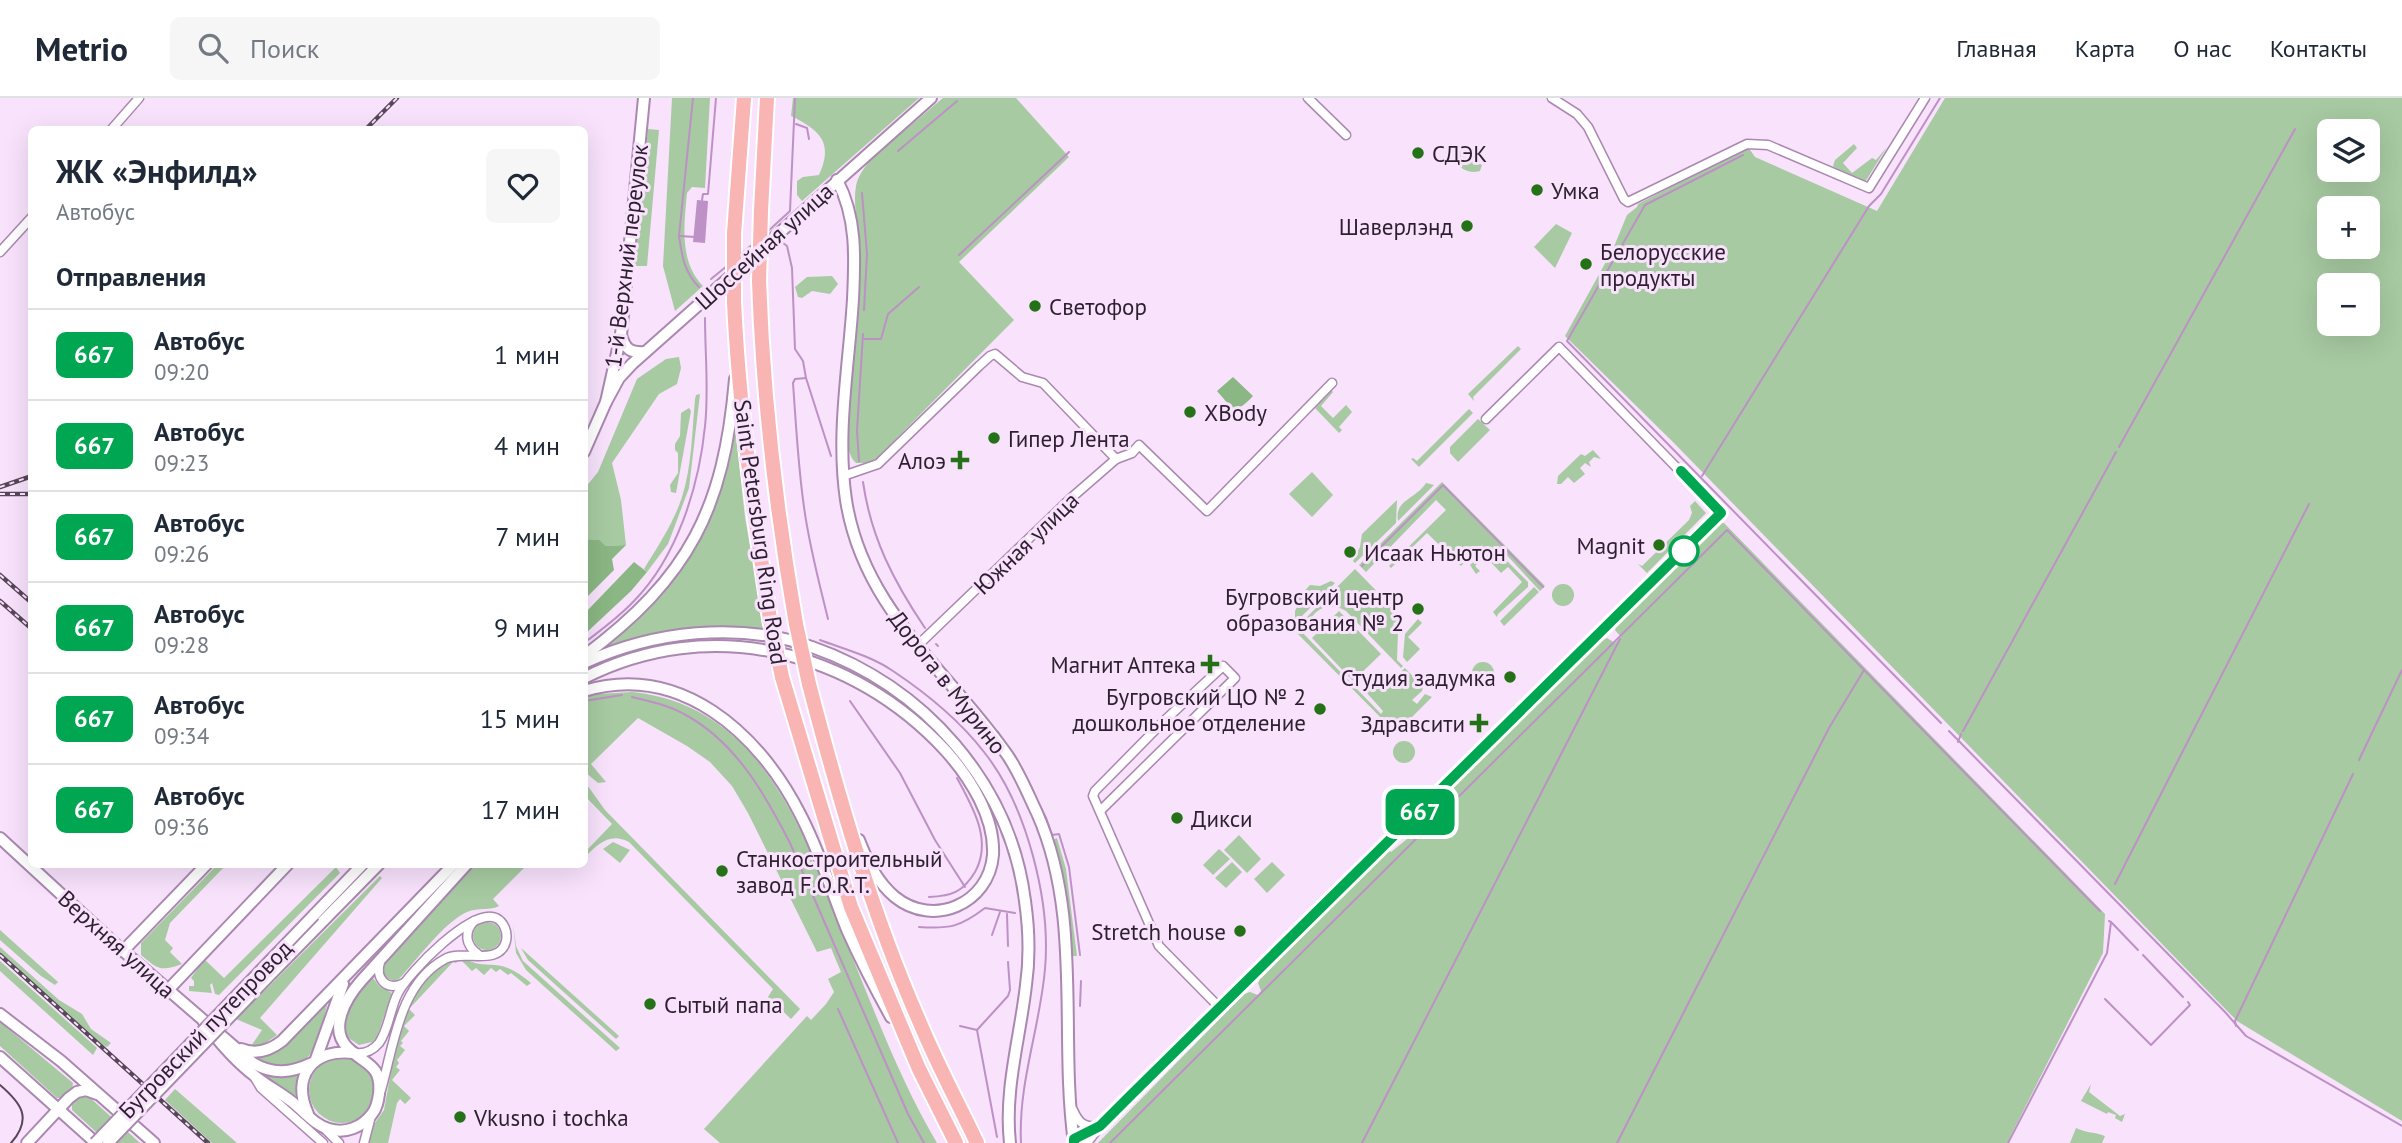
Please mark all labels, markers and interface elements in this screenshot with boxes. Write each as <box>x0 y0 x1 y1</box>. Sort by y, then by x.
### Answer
search box <box>170 17 660 80</box>
text: Metrio <box>35 27 128 70</box>
icon: search <box>194 29 232 67</box>
text: Поиск <box>250 32 319 65</box>
text: Главная <box>1956 33 2037 64</box>
text: Карта <box>2075 33 2135 64</box>
text: О нас <box>2173 33 2232 64</box>
text: Контакты <box>2270 33 2367 64</box>
map controls <box>2317 119 2380 336</box>
button: layers <box>2317 119 2380 182</box>
place label: СДЭК <box>1432 139 1487 168</box>
street label: 1-й Верхний переулок <box>598 143 654 369</box>
marker: СДЭК <box>1410 145 1426 161</box>
text: ЖК «Энфилд» <box>56 149 258 192</box>
button: heart <box>486 149 560 223</box>
street label: Шоссейная улица <box>689 176 839 316</box>
place label: Умка <box>1551 176 1600 205</box>
marker: Умка <box>1529 182 1545 198</box>
button: + <box>2317 196 2380 259</box>
text: Автобус <box>56 197 135 226</box>
place label: Шаверлэнд <box>1339 212 1453 241</box>
marker: Шаверлэнд <box>1459 218 1475 234</box>
place label: Белорусские продукты <box>1600 237 1726 292</box>
marker: Белорусские продукты <box>1578 256 1594 272</box>
text: Отправления <box>56 260 206 293</box>
button: − <box>2317 273 2380 336</box>
place label: Светофор <box>1049 292 1147 321</box>
marker: Светофор <box>1027 298 1043 314</box>
text: Автобус <box>154 324 245 357</box>
text: 1 мин <box>494 338 560 371</box>
text: 667 <box>74 339 115 370</box>
text: 09:20 <box>154 357 209 386</box>
street label: Saint Petersburg Ring Road <box>728 398 794 666</box>
place label: XBody <box>1204 398 1267 427</box>
marker: XBody <box>1182 404 1198 420</box>
text: Автобус <box>154 415 245 448</box>
place label: Гипер Лента <box>1008 424 1130 453</box>
text: 4 мин <box>494 429 560 462</box>
text: 667 <box>74 430 115 461</box>
marker: Гипер Лента <box>986 430 1002 446</box>
place label: Алоэ <box>898 446 946 475</box>
text: 09:23 <box>154 448 209 477</box>
marker: Алоэ <box>952 452 968 468</box>
street label: Южная улица <box>967 486 1085 600</box>
text: Автобус <box>154 506 245 539</box>
text: 7 мин <box>495 520 560 553</box>
text: 667 <box>74 521 115 552</box>
place label: Magnit <box>1577 531 1645 560</box>
unlabelled marker <box>1669 536 1699 566</box>
marker: Magnit <box>1651 537 1667 553</box>
place label: Исаак Ньютон <box>1364 538 1506 567</box>
text: 09:26 <box>154 539 209 568</box>
marker: Исаак Ньютон <box>1342 544 1358 560</box>
place label: Бугровский центр образования № 2 <box>1225 582 1404 637</box>
text: Автобус <box>154 597 245 630</box>
marker: Бугровский центр образования № 2 <box>1410 601 1426 617</box>
street label: Дорога в Мурино <box>883 604 1013 760</box>
text: 9 мин <box>494 611 560 644</box>
text: 667 <box>74 612 115 643</box>
text: 09:28 <box>154 630 209 659</box>
place label: Магнит Аптека <box>1050 650 1196 679</box>
marker: Магнит Аптека <box>1202 656 1218 672</box>
place label: Студия задумка <box>1341 663 1496 692</box>
marker: Студия задумка <box>1502 669 1518 685</box>
place label: Бугровский ЦО № 2 дошкольное отделение <box>1072 682 1306 737</box>
text: Автобус <box>154 688 245 721</box>
marker: Бугровский ЦО № 2 дошкольное отделение <box>1312 701 1328 717</box>
text: 15 мин <box>480 702 560 735</box>
text: 667 <box>74 703 115 734</box>
place label: Здравсити <box>1360 709 1465 738</box>
marker: Здравсити <box>1471 715 1487 731</box>
text: 09:34 <box>154 721 209 750</box>
text: Автобус <box>154 779 245 812</box>
line badge: 667 <box>1380 789 1460 835</box>
text: 17 мин <box>481 793 560 826</box>
text: 667 <box>74 794 115 825</box>
text: 667 <box>1400 796 1440 827</box>
place label: Дикси <box>1191 804 1253 833</box>
marker: Дикси <box>1169 810 1185 826</box>
text: 09:36 <box>154 812 209 841</box>
place label: Станкостроительный завод F.O.R.T. <box>736 844 943 899</box>
marker: Станкостроительный завод F.O.R.T. <box>714 863 730 879</box>
street label: Верхняя улица <box>52 884 182 1004</box>
place label: Stretch house <box>1091 917 1226 946</box>
marker: Stretch house <box>1232 923 1248 939</box>
street label: Бугровский путепровод <box>112 934 298 1124</box>
place label: Сытый папа <box>664 990 783 1019</box>
marker: Сытый папа <box>642 996 658 1012</box>
place label: Vkusno i tochka <box>473 1103 629 1132</box>
marker: Vkusno i tochka <box>452 1109 468 1125</box>

